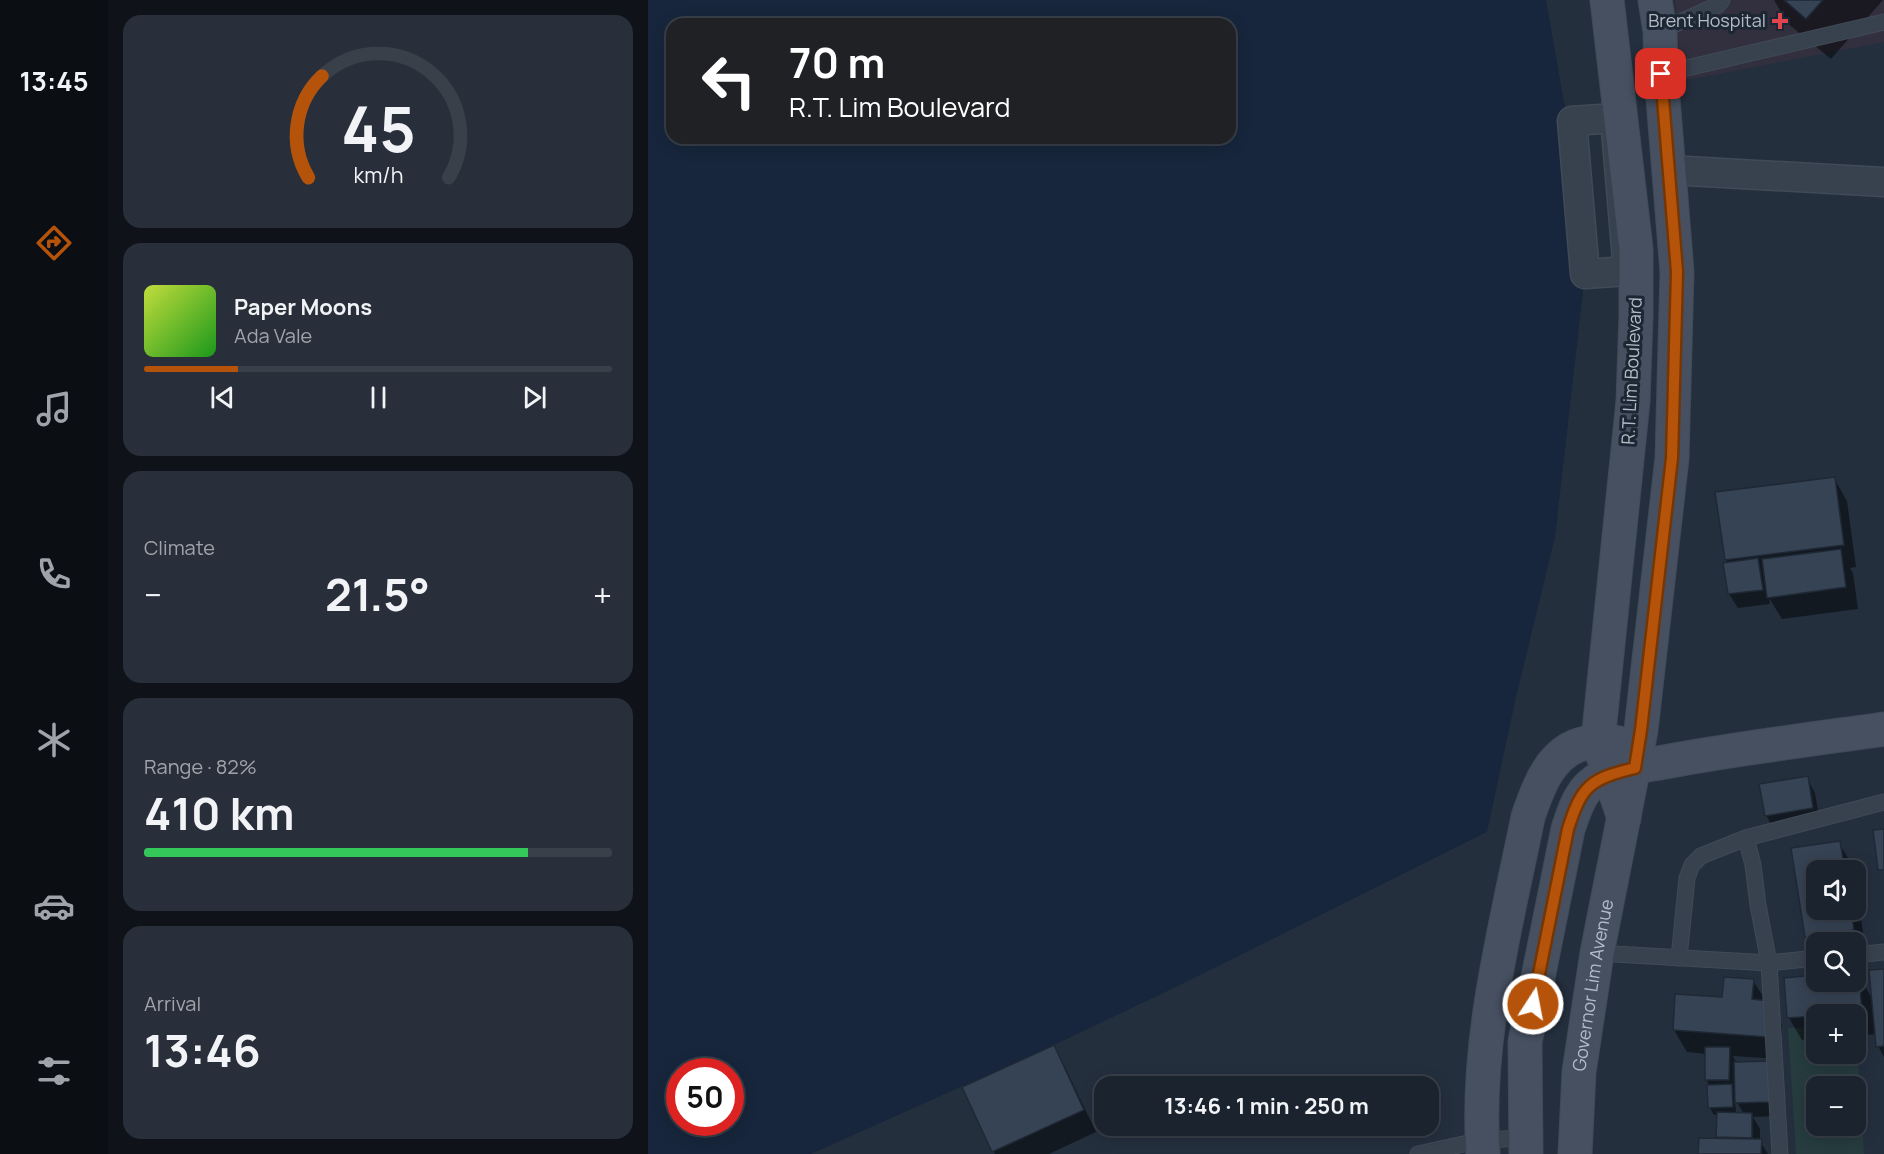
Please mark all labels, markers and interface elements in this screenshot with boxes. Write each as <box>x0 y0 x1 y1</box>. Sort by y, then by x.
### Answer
place label: Brent Hospital <box>1648 8 1766 32</box>
marker: Brent Hospital <box>1771 12 1789 30</box>
text: 70 m <box>789 33 885 91</box>
icon: left <box>690 42 768 120</box>
pin <box>1635 48 1686 99</box>
icon: arrive <box>1644 57 1677 90</box>
text: 13:45 <box>19 62 89 99</box>
text: 45 <box>341 86 415 172</box>
text: R.T. Lim Boulevard <box>789 88 1010 125</box>
text: km/h <box>353 161 403 190</box>
icon: directions <box>33 222 75 264</box>
text: Paper Moons <box>234 292 372 322</box>
street label: R.T. Lim Boulevard <box>1615 297 1647 445</box>
text: Ada Vale <box>234 322 312 349</box>
icon: previous <box>206 381 239 414</box>
icon: pause <box>362 381 395 414</box>
icon: next <box>518 381 551 414</box>
icon: music <box>33 388 75 430</box>
text: Climate <box>144 534 215 561</box>
icon: phone <box>33 553 75 595</box>
text: 21.5° <box>325 563 430 625</box>
text: − <box>144 572 162 617</box>
text: + <box>593 572 612 617</box>
icon: climate <box>33 719 75 761</box>
text: Range · 82% <box>144 753 257 780</box>
text: 410 km <box>144 782 294 844</box>
map controls <box>1806 860 1866 1136</box>
button: sound <box>1806 860 1866 920</box>
icon: car <box>33 885 75 927</box>
street label: Governor Lim Avenue <box>1566 897 1618 1073</box>
button: search <box>1806 932 1866 992</box>
position arrow <box>1501 972 1565 1036</box>
text: Arrival <box>144 990 201 1017</box>
button: + <box>1806 1004 1866 1064</box>
text: 13:46 <box>144 1019 261 1081</box>
icon: filters <box>33 1050 75 1092</box>
speed limit sign: 50 <box>666 1058 744 1136</box>
button: − <box>1806 1076 1866 1136</box>
text: 13:46 · 1 min · 250 m <box>1164 1091 1369 1121</box>

